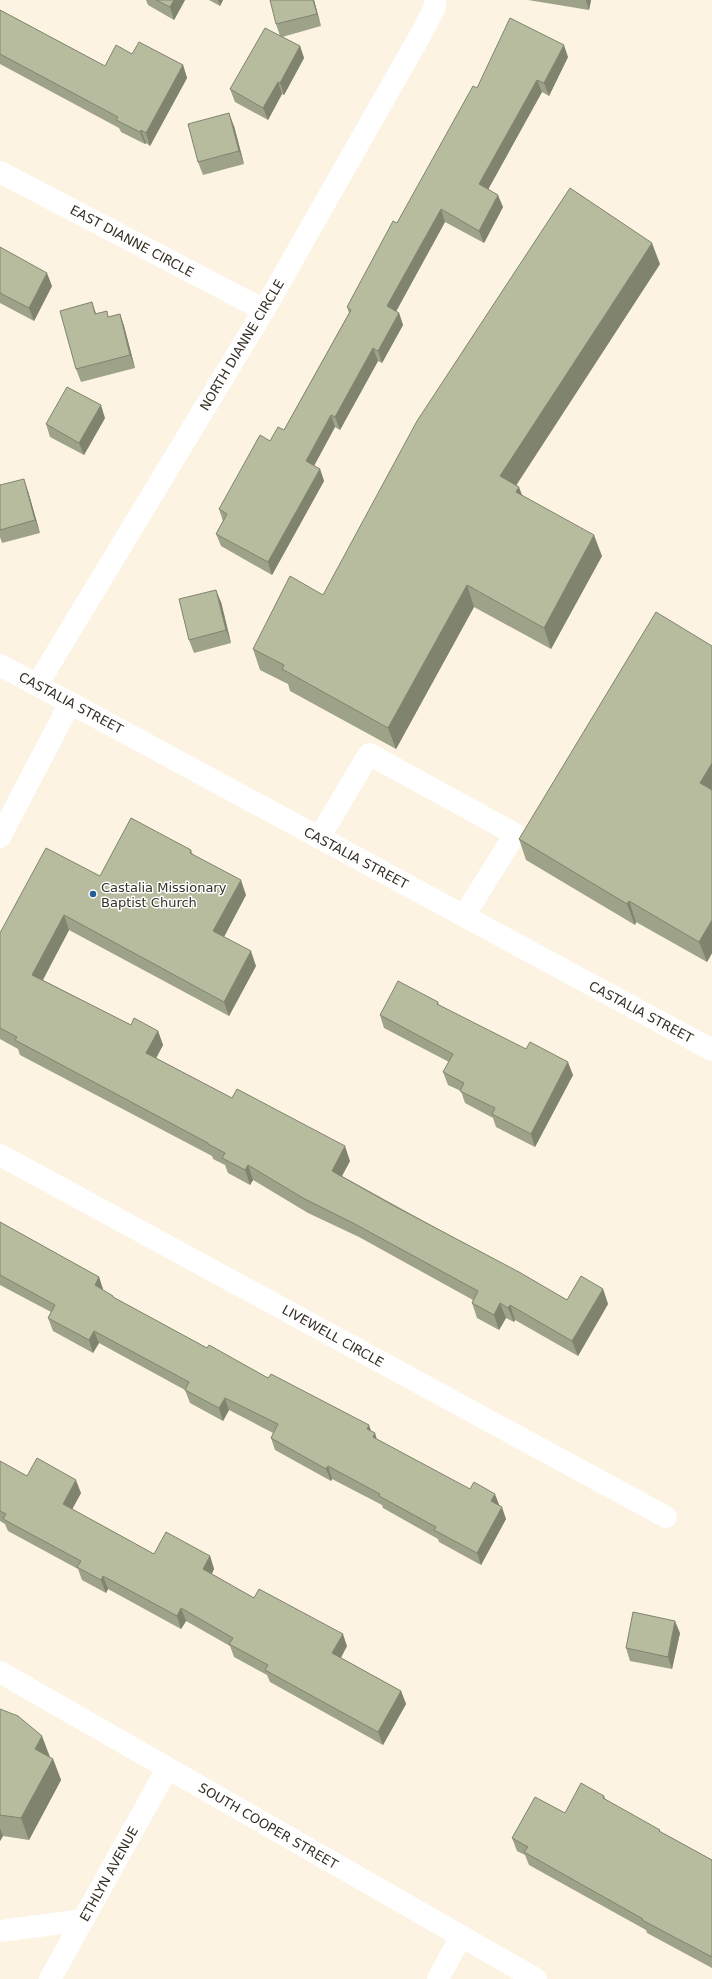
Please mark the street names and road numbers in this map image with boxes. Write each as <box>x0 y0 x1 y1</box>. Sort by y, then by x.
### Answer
street label: EAST DIANNE CIRCLE <box>68 202 196 280</box>
street label: NORTH DIANNE CIRCLE <box>197 277 287 413</box>
street label: CASTALIA STREET <box>16 669 126 737</box>
street label: CASTALIA STREET <box>301 824 411 892</box>
street label: CASTALIA STREET <box>586 978 696 1046</box>
street label: LIVEWELL CIRCLE <box>280 1302 386 1370</box>
street label: SOUTH COOPER STREET <box>196 1780 340 1872</box>
street label: ETHLYN AVENUE <box>77 1824 141 1924</box>

